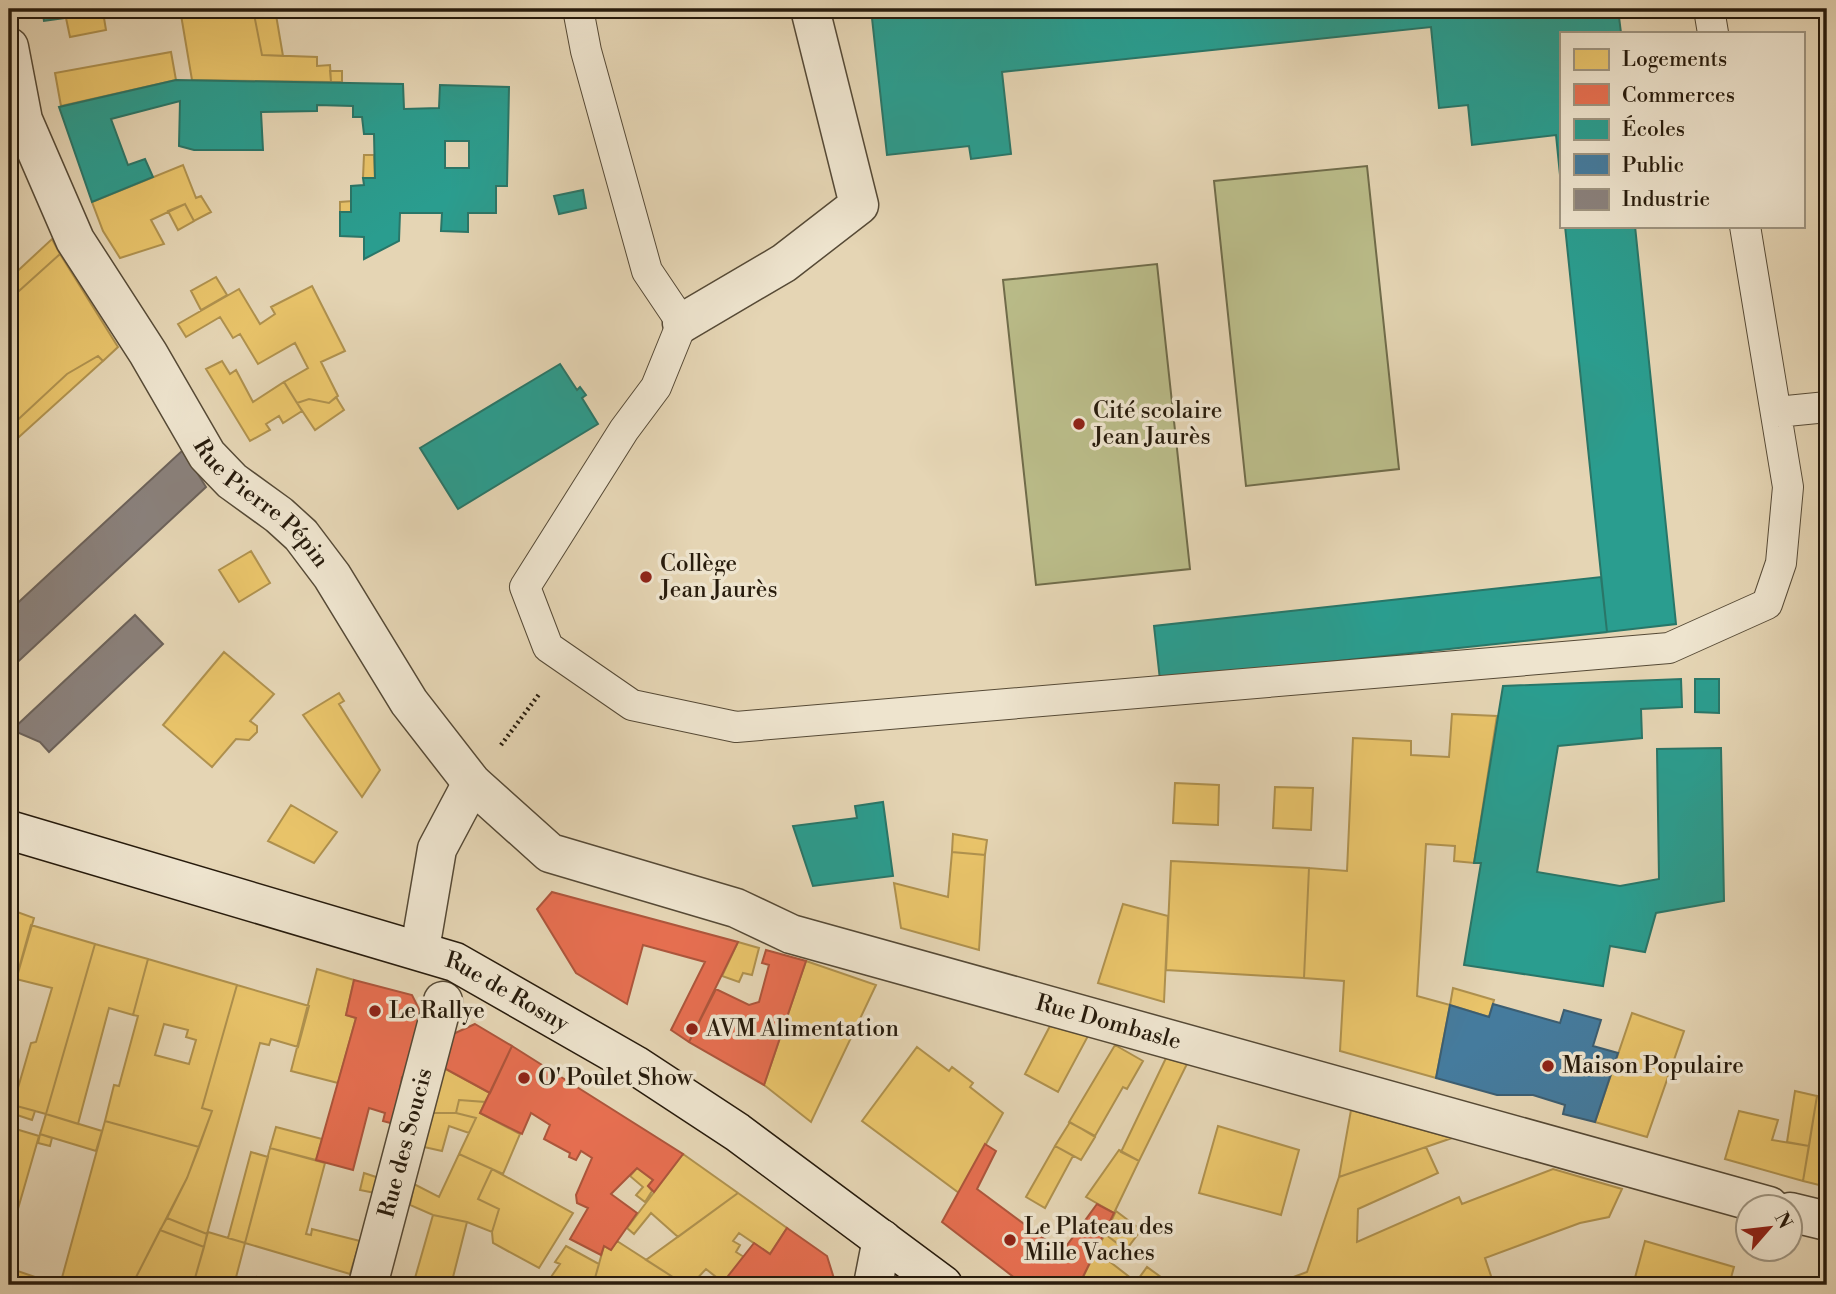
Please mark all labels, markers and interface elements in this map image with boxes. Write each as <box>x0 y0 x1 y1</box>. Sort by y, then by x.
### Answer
legend <box>1560 32 1804 228</box>
text: Logements <box>1622 47 1727 73</box>
text: Commerces <box>1622 83 1735 109</box>
text: Écoles <box>1622 115 1685 143</box>
text: Public <box>1622 153 1684 179</box>
text: Industrie <box>1622 187 1710 213</box>
place label: Cité scolaire Jean Jaurès <box>1092 397 1222 451</box>
marker: Cité scolaire Jean Jaurès <box>1071 416 1087 432</box>
street label: Rue Pierre Pépin <box>187 434 335 574</box>
place label: Collège Jean Jaurès <box>659 550 777 604</box>
marker: Collège Jean Jaurès <box>638 569 654 585</box>
street label: Rue de Rosny <box>442 946 575 1039</box>
street label: Rue Dombasle <box>1033 989 1184 1056</box>
place label: Le Rallye <box>389 997 485 1025</box>
marker: Le Rallye <box>367 1003 383 1019</box>
place label: AVM Alimentation <box>705 1015 899 1043</box>
marker: AVM Alimentation <box>684 1021 700 1037</box>
place label: Maison Populaire <box>1562 1052 1744 1080</box>
marker: Maison Populaire <box>1540 1058 1556 1074</box>
place label: O' Poulet Show <box>538 1064 694 1092</box>
street label: Rue des Soucis <box>372 1065 439 1221</box>
marker: O' Poulet Show <box>516 1070 532 1086</box>
north arrow <box>1734 1192 1804 1262</box>
text: N <box>1769 1208 1797 1233</box>
place label: Le Plateau des Mille Vaches <box>1024 1213 1174 1267</box>
marker: Le Plateau des Mille Vaches <box>1002 1232 1018 1248</box>

